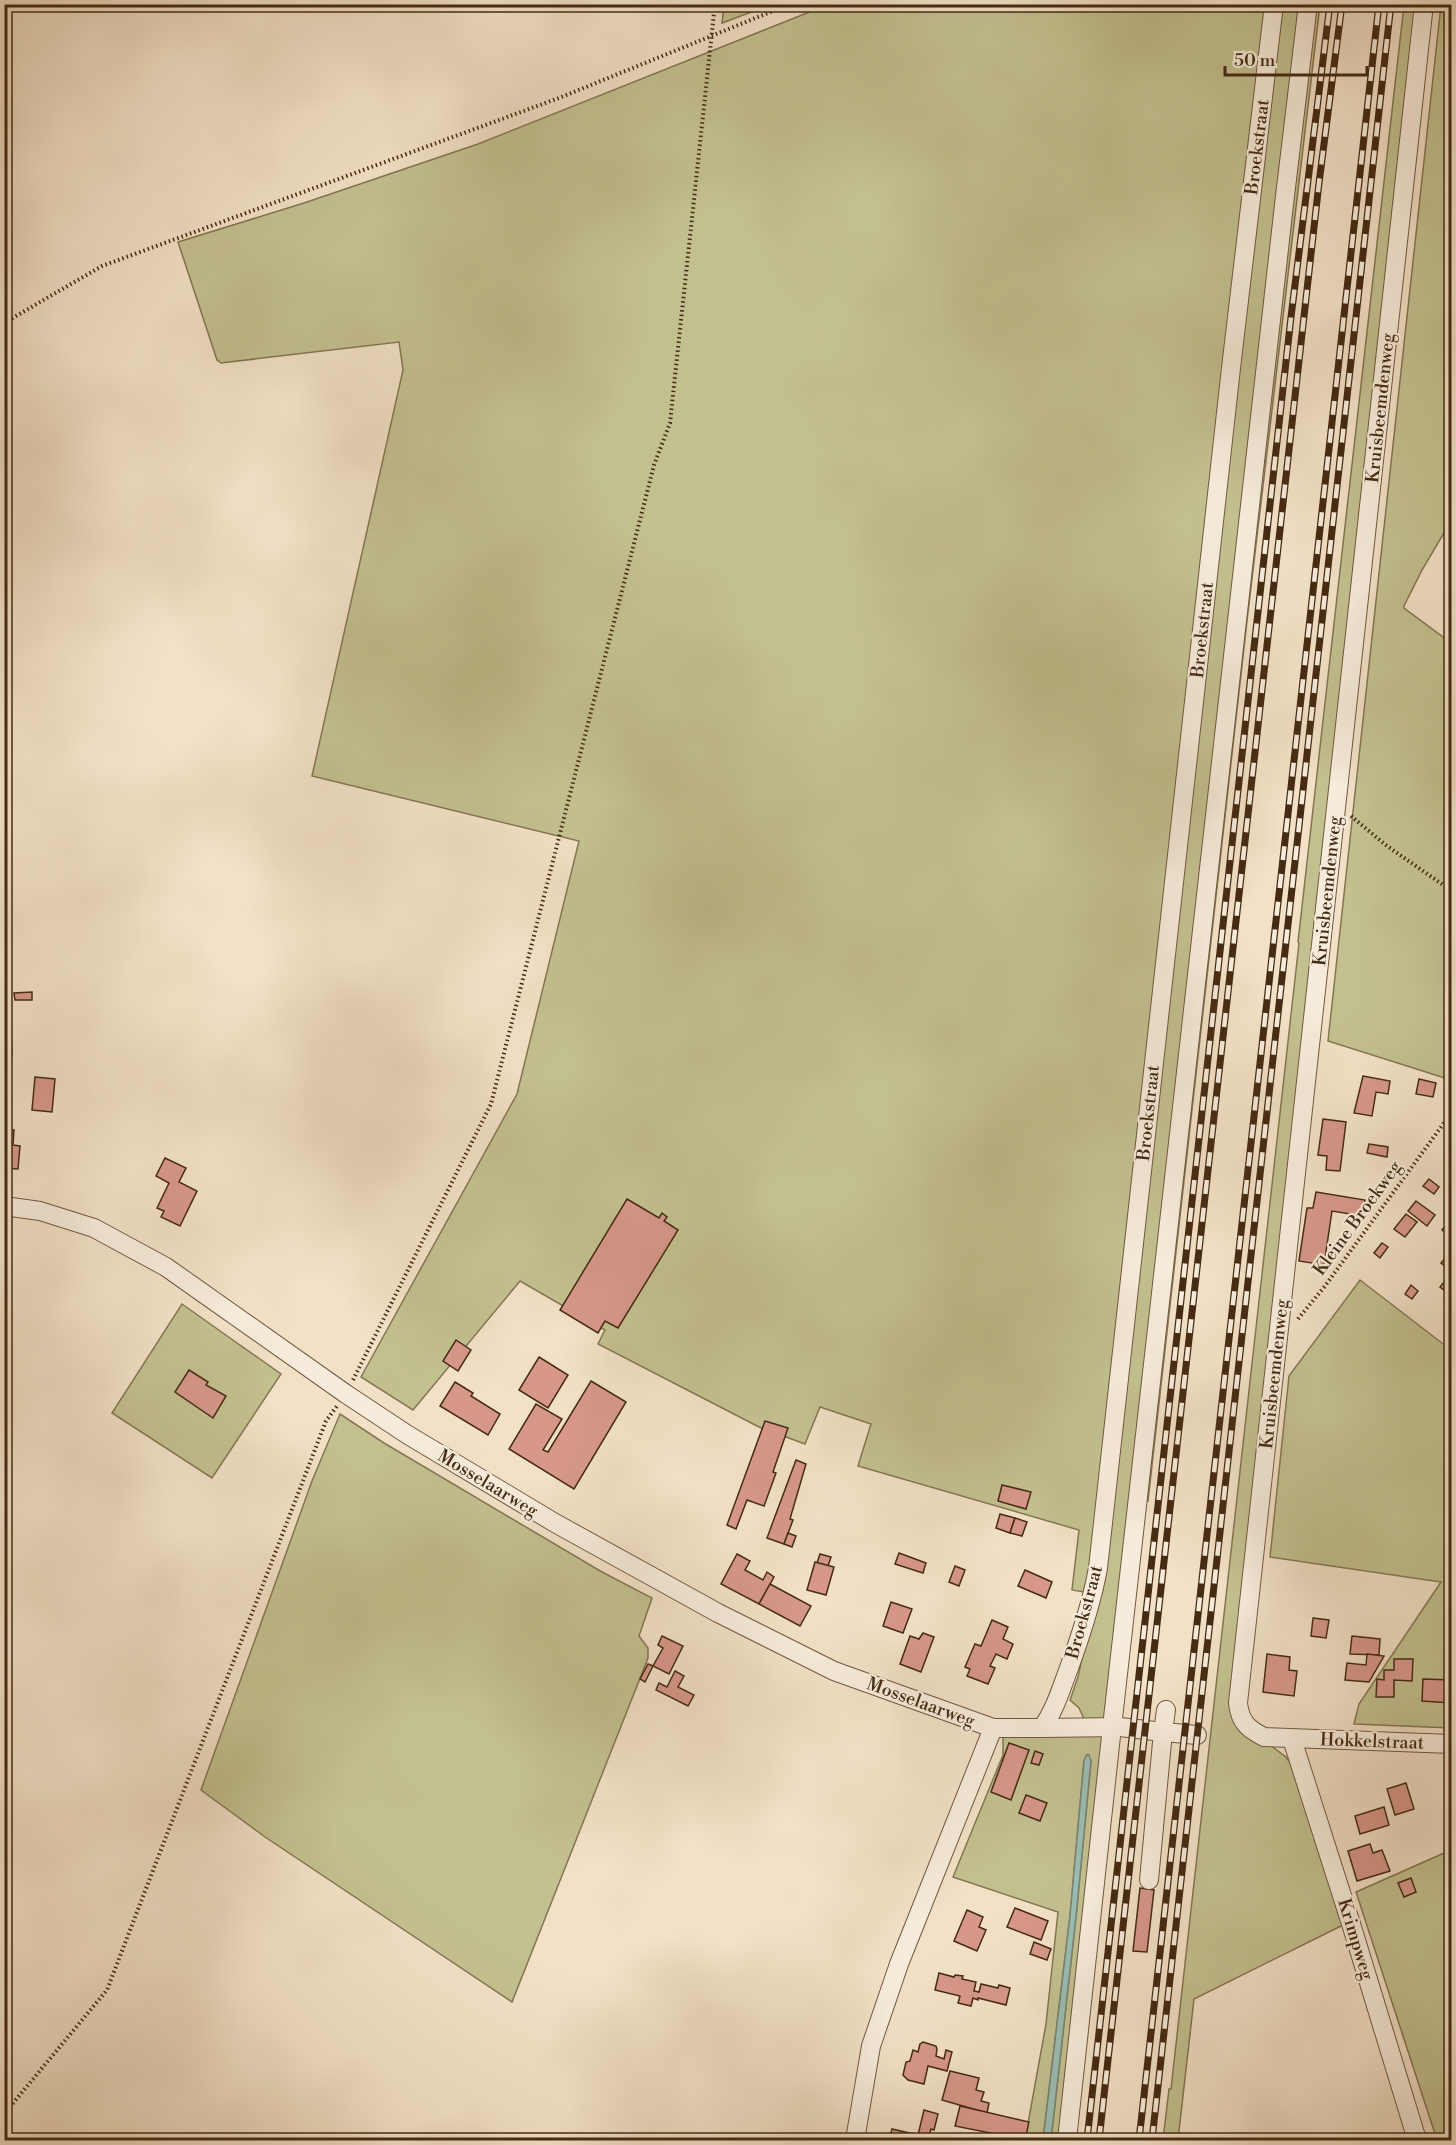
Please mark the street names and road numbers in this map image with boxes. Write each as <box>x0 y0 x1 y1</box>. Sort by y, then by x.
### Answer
street label: Broekstraat <box>1240 97 1275 197</box>
street label: Kruisbeemdenweg <box>1361 331 1400 484</box>
street label: Broekstraat <box>1186 580 1219 680</box>
street label: Kruisbeemdenweg <box>1308 814 1347 967</box>
street label: Broekstraat <box>1132 1063 1165 1163</box>
street label: Kleine Broekweg <box>1308 1156 1407 1280</box>
street label: Kruisbeemdenweg <box>1255 1297 1294 1450</box>
street label: Mosselaarweg <box>433 1444 543 1523</box>
street label: Broekstraat <box>1061 1562 1108 1663</box>
street label: Mosselaarweg <box>864 1672 979 1733</box>
street label: Hokkelstraat <box>1319 1728 1425 1755</box>
street label: Krimpweg <box>1332 1896 1379 1983</box>

